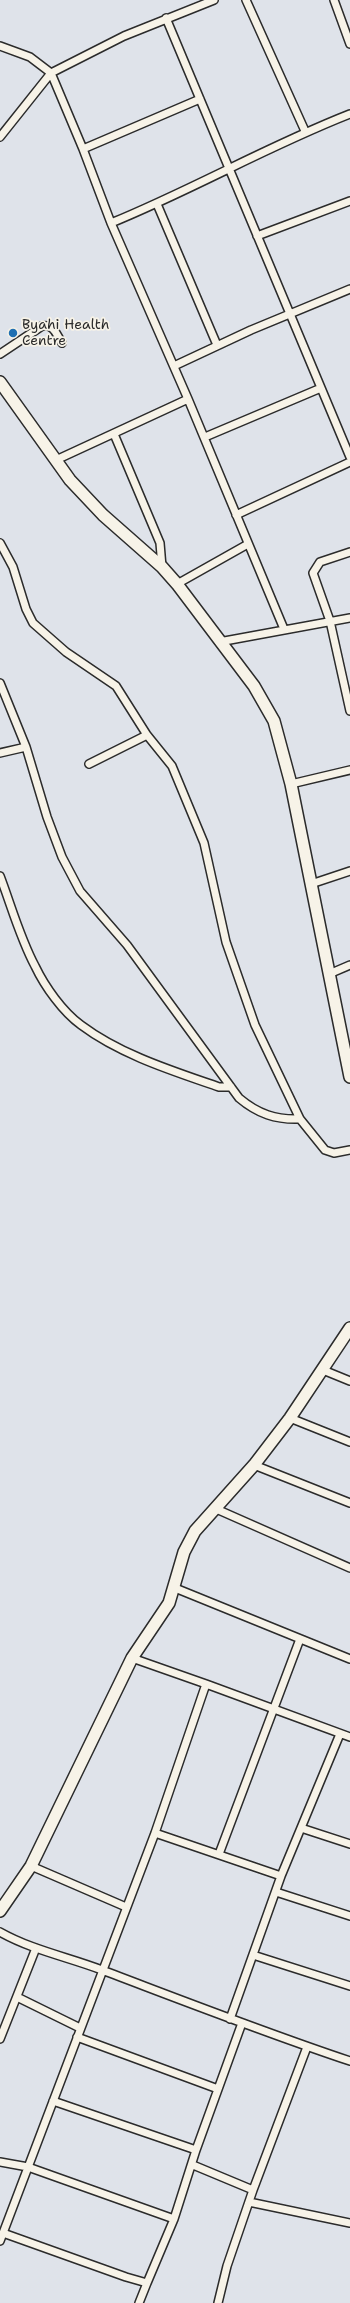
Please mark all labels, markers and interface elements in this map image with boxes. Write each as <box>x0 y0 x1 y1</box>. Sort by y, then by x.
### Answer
place label: Byahi Health Centre <box>22 317 109 350</box>
marker: Byahi Health Centre <box>7 327 19 339</box>

